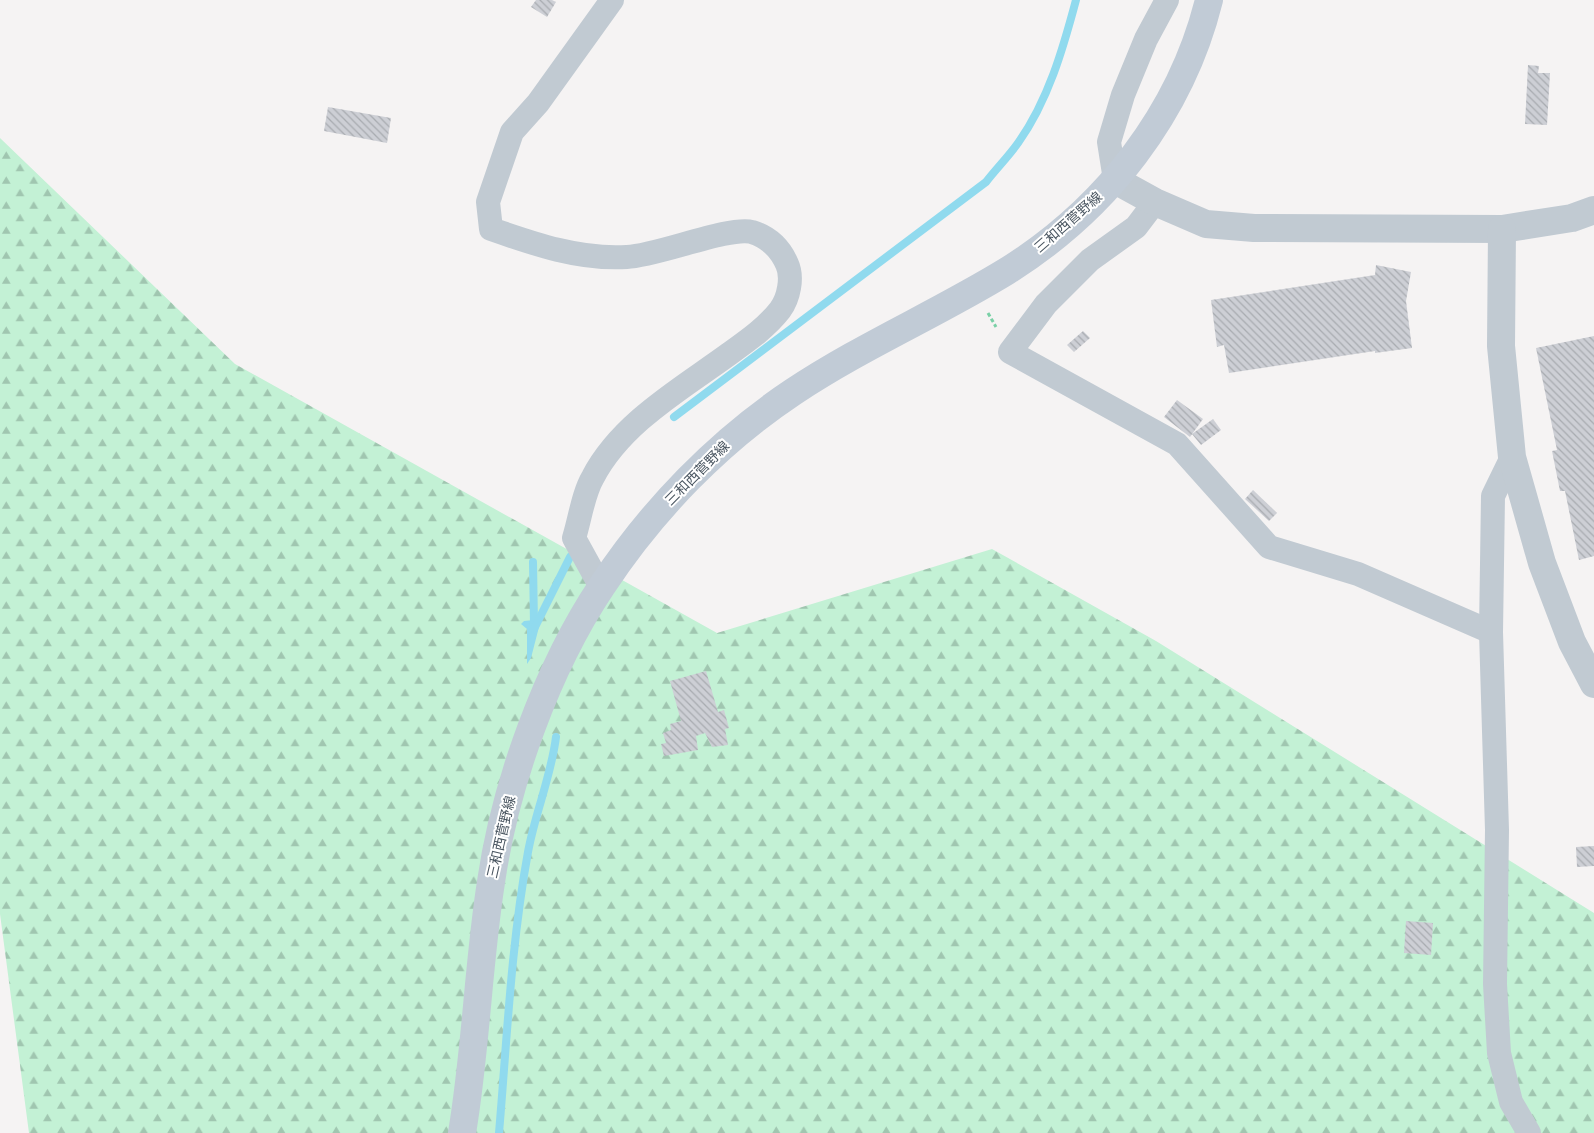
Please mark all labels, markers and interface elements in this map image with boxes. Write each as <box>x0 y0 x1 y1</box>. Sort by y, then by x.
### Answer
street label: 三和西菅野線 <box>1032 189 1105 256</box>
street label: 三和西菅野線 <box>662 438 732 508</box>
street label: 三和西菅野線 <box>485 795 518 880</box>

